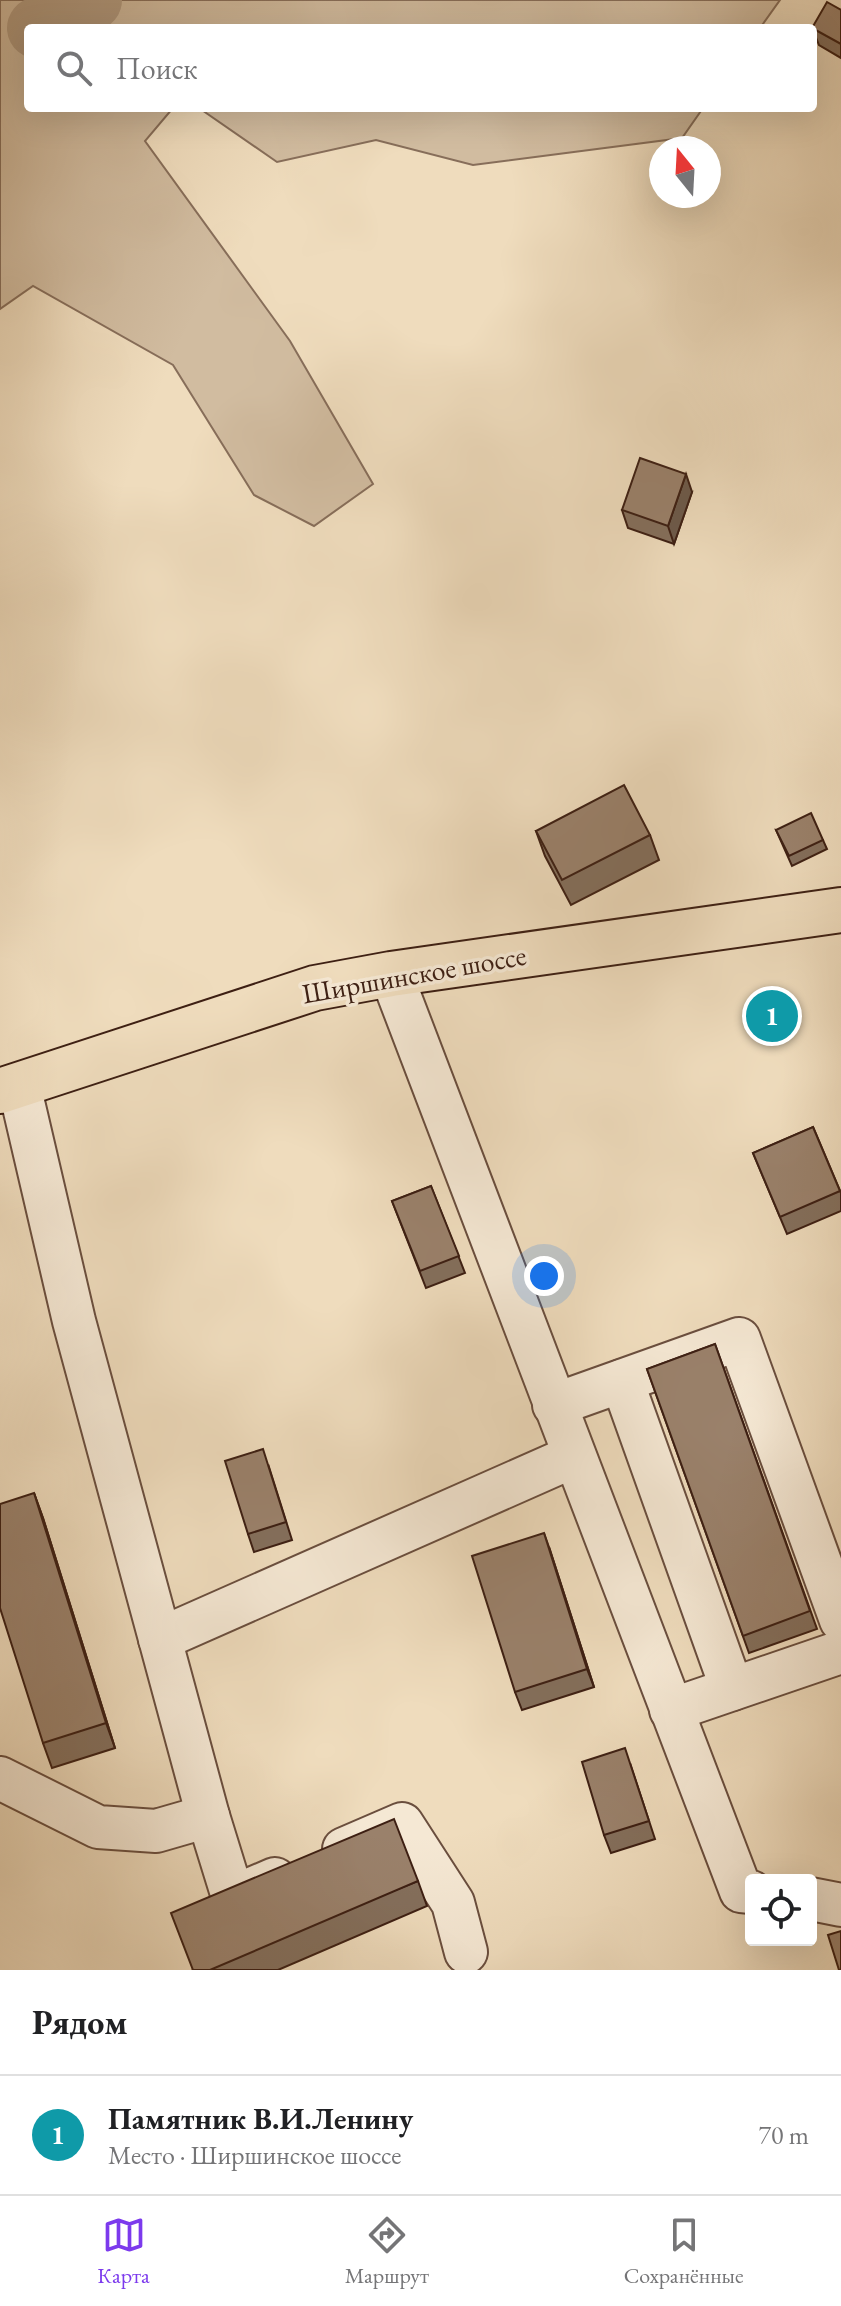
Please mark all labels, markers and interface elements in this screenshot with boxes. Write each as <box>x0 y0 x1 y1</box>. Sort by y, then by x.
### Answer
search box <box>24 24 817 112</box>
icon: search <box>52 46 96 90</box>
text: Поиск <box>116 49 198 88</box>
north arrow <box>649 136 721 208</box>
street label: Ширшинское шоссе <box>299 937 529 1011</box>
pin: 1 <box>746 986 798 1046</box>
your location <box>524 1256 564 1296</box>
map controls <box>745 1874 817 1946</box>
button: locate <box>745 1874 817 1946</box>
text: Рядом <box>32 2000 127 2044</box>
text: Памятник В.И.Ленину <box>108 2099 413 2138</box>
text: 1 <box>51 2118 65 2152</box>
text: 70 m <box>759 2118 809 2152</box>
text: Место · Ширшинское шоссе <box>108 2138 401 2172</box>
tab: Карта <box>97 2213 150 2290</box>
tab: Маршрут <box>345 2213 429 2290</box>
tab: Сохранённые <box>624 2213 744 2290</box>

